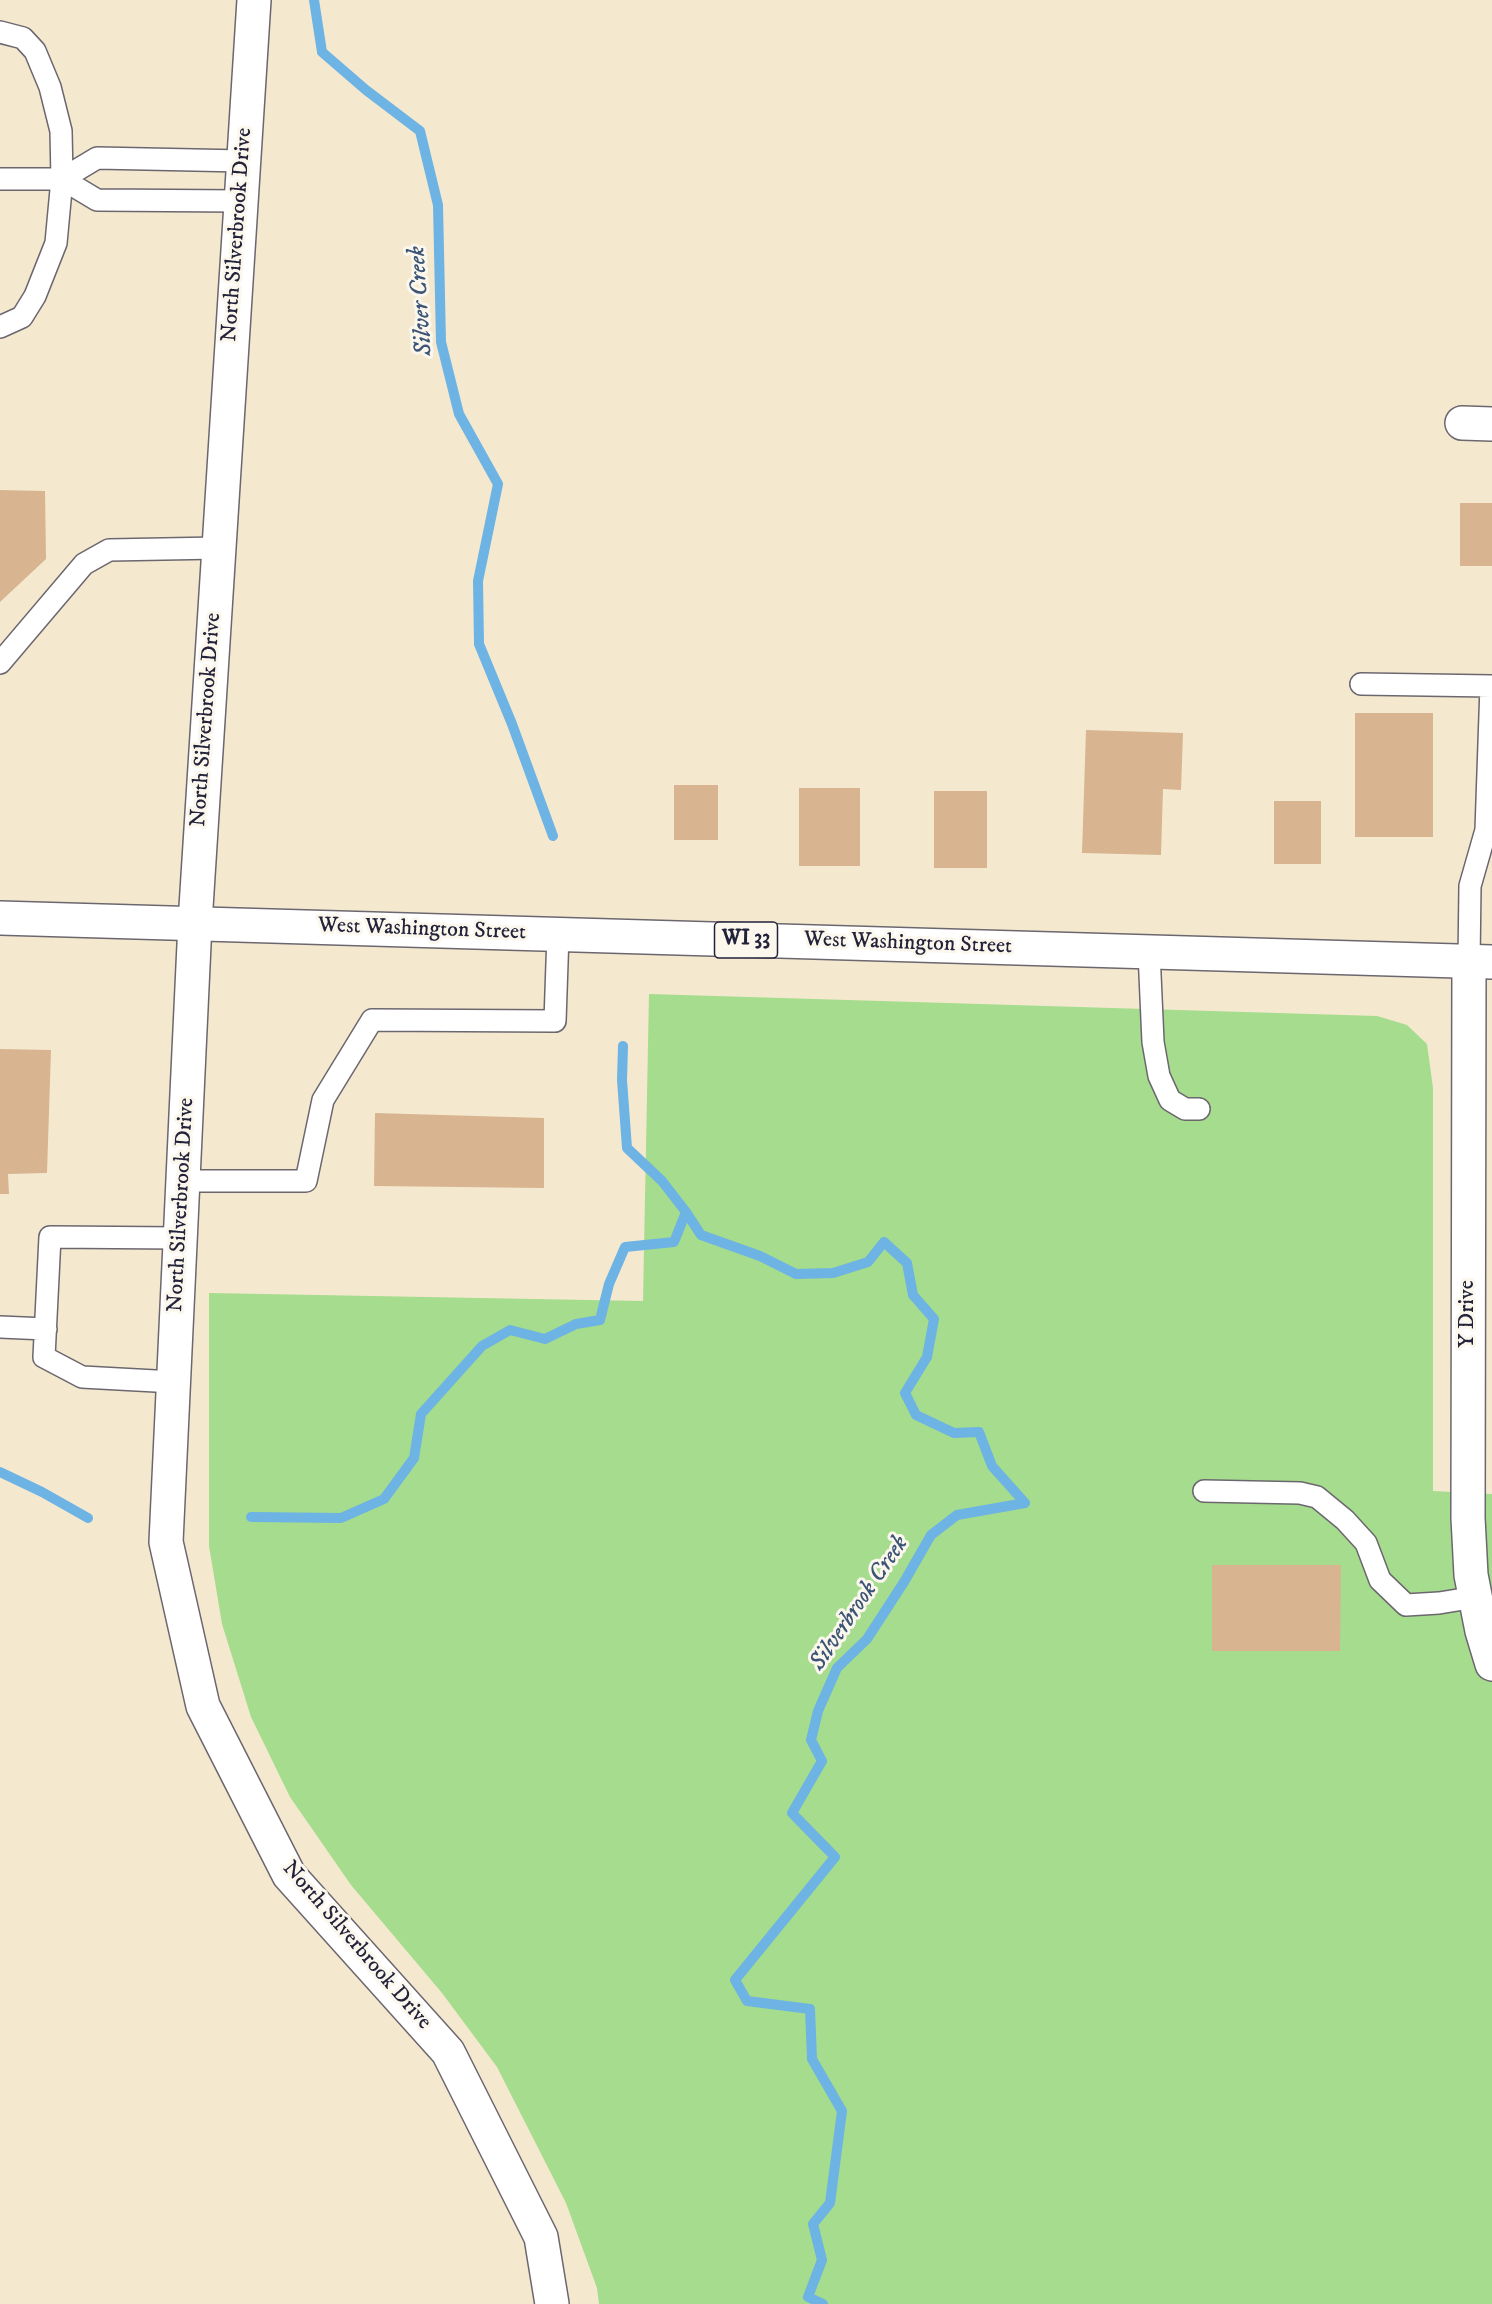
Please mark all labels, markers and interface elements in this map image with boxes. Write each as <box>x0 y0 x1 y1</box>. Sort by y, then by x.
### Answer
street label: North Silverbrook Drive <box>217 127 259 343</box>
water label: Silver Creek <box>404 245 440 357</box>
street label: North Silverbrook Drive <box>186 612 228 828</box>
street label: West Washington Street <box>317 913 527 947</box>
road number: WI 33 <box>714 922 777 958</box>
street label: West Washington Street <box>803 927 1013 961</box>
street label: North Silverbrook Drive <box>163 1097 201 1313</box>
street label: Y Drive <box>1455 1280 1481 1348</box>
water label: Silverbrook Creek <box>804 1531 916 1677</box>
street label: North Silverbrook Drive <box>276 1856 436 2036</box>

